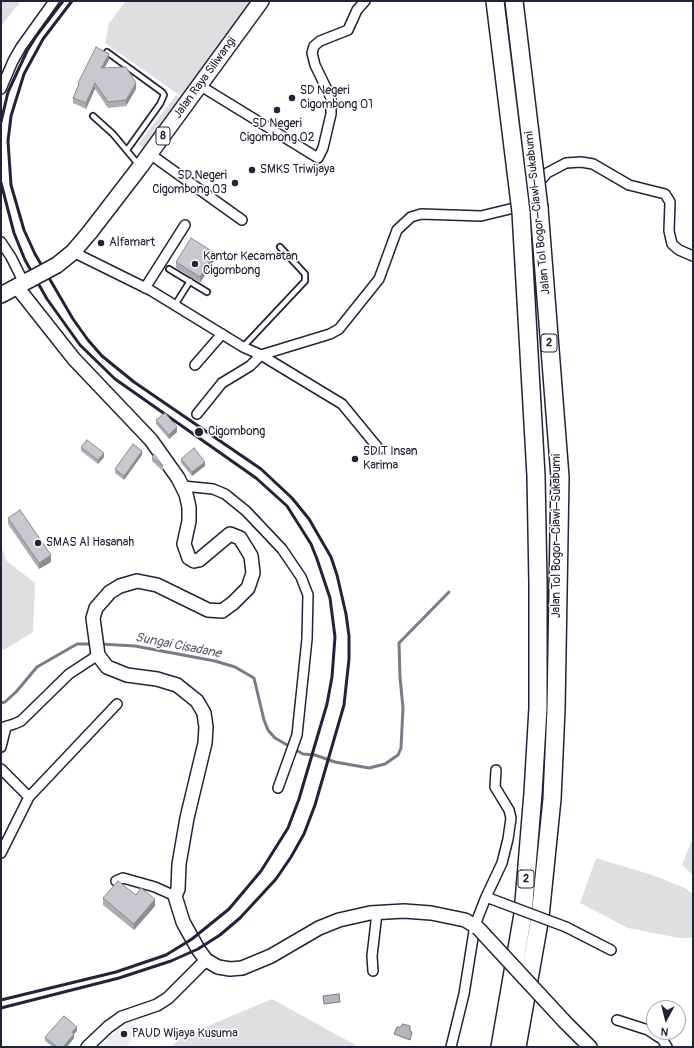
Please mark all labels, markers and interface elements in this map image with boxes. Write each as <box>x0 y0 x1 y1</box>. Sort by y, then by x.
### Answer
street label: Jalan Raya Siliwangi <box>171 35 239 121</box>
place label: SD Negeri Cigombong 01 <box>300 84 373 112</box>
marker: SD Negeri Cigombong 01 <box>287 93 297 103</box>
marker: SD Negeri Cigombong 02 <box>272 105 282 115</box>
place label: SD Negeri Cigombong 02 <box>240 117 314 145</box>
road number: 8 <box>156 127 170 145</box>
street label: Jalan Tol Bogor–Ciawi–Sukabumi <box>522 131 554 295</box>
place label: SMKS Triwijaya <box>260 163 335 177</box>
marker: SMKS Triwijaya <box>247 165 257 175</box>
place label: SD Negeri Cigombong 03 <box>152 169 227 197</box>
marker: SD Negeri Cigombong 03 <box>230 178 240 188</box>
place label: Alfamart <box>109 236 155 250</box>
marker: Alfamart <box>96 238 106 248</box>
place label: Kantor Kecamatan Cigombong <box>203 250 298 278</box>
marker: Kantor Kecamatan Cigombong <box>190 259 200 269</box>
road number: 2 <box>541 334 557 352</box>
place label: Cigombong <box>208 425 265 439</box>
marker: Cigombong <box>193 426 205 438</box>
place label: SDIT Insan Karima <box>363 445 417 473</box>
marker: SDIT Insan Karima <box>350 454 360 464</box>
street label: Jalan Tol Bogor–Ciawi–Sukabumi <box>550 454 564 618</box>
place label: SMAS Al Hasanah <box>46 536 134 550</box>
marker: SMAS Al Hasanah <box>33 538 43 548</box>
water label: Sungai Cisadane <box>134 630 222 662</box>
road number: 2 <box>518 870 534 888</box>
north arrow <box>646 1000 686 1040</box>
text: N <box>660 1025 669 1038</box>
place label: PAUD Wijaya Kusuma <box>132 1027 238 1041</box>
marker: PAUD Wijaya Kusuma <box>119 1029 129 1039</box>

